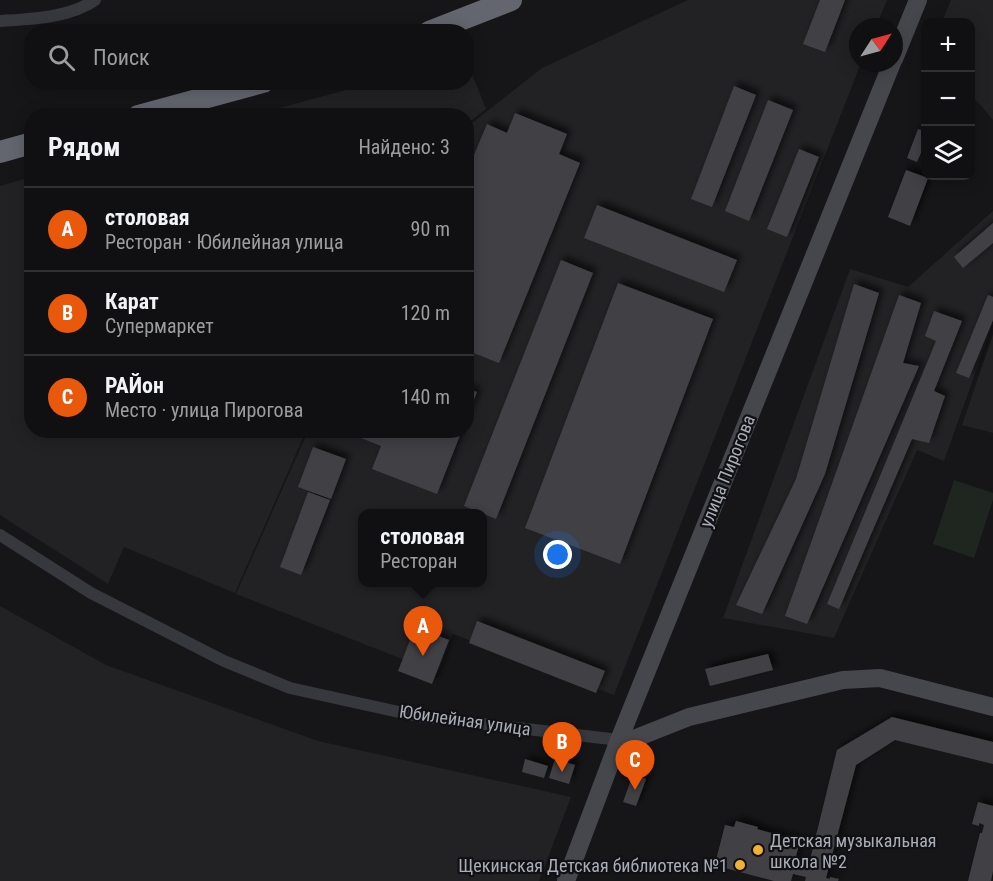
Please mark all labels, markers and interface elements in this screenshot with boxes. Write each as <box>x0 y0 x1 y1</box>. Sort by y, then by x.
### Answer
north arrow <box>849 18 903 72</box>
map controls <box>921 18 975 180</box>
button: + <box>921 18 975 72</box>
search box <box>24 24 474 90</box>
icon: search <box>45 41 78 74</box>
text: Поиск <box>93 45 150 70</box>
button: − <box>921 72 975 126</box>
button: layers <box>921 126 975 180</box>
text: Рядом <box>48 132 120 162</box>
text: Найдено: 3 <box>358 135 450 159</box>
text: столовая <box>105 205 190 230</box>
text: A <box>62 217 73 241</box>
text: 90 m <box>411 217 450 241</box>
text: Ресторан · Юбилейная улица <box>105 230 344 254</box>
text: Карат <box>105 289 159 314</box>
text: B <box>62 301 73 325</box>
text: 120 m <box>401 301 450 325</box>
text: Супермаркет <box>105 314 214 338</box>
text: РАЙон <box>105 373 164 398</box>
text: C <box>62 385 73 409</box>
text: 140 m <box>401 385 450 409</box>
text: Место · улица Пирогова <box>105 398 303 422</box>
street label: улица Пирогова <box>695 412 759 530</box>
popup <box>358 509 487 587</box>
text: столовая <box>380 524 465 549</box>
your location <box>543 540 572 569</box>
text: Ресторан <box>380 549 457 573</box>
pin: A <box>404 606 442 656</box>
street label: Юбилейная улица <box>398 700 532 740</box>
pin: B <box>542 722 582 772</box>
pin: C <box>616 740 654 790</box>
place label: Детская музыкальная школа №2 <box>770 830 937 872</box>
marker: Детская музыкальная школа №2 <box>751 843 765 857</box>
place label: Щекинская Детская библиотека №1 <box>458 855 728 876</box>
marker: Щекинская Детская библиотека №1 <box>733 858 747 872</box>

